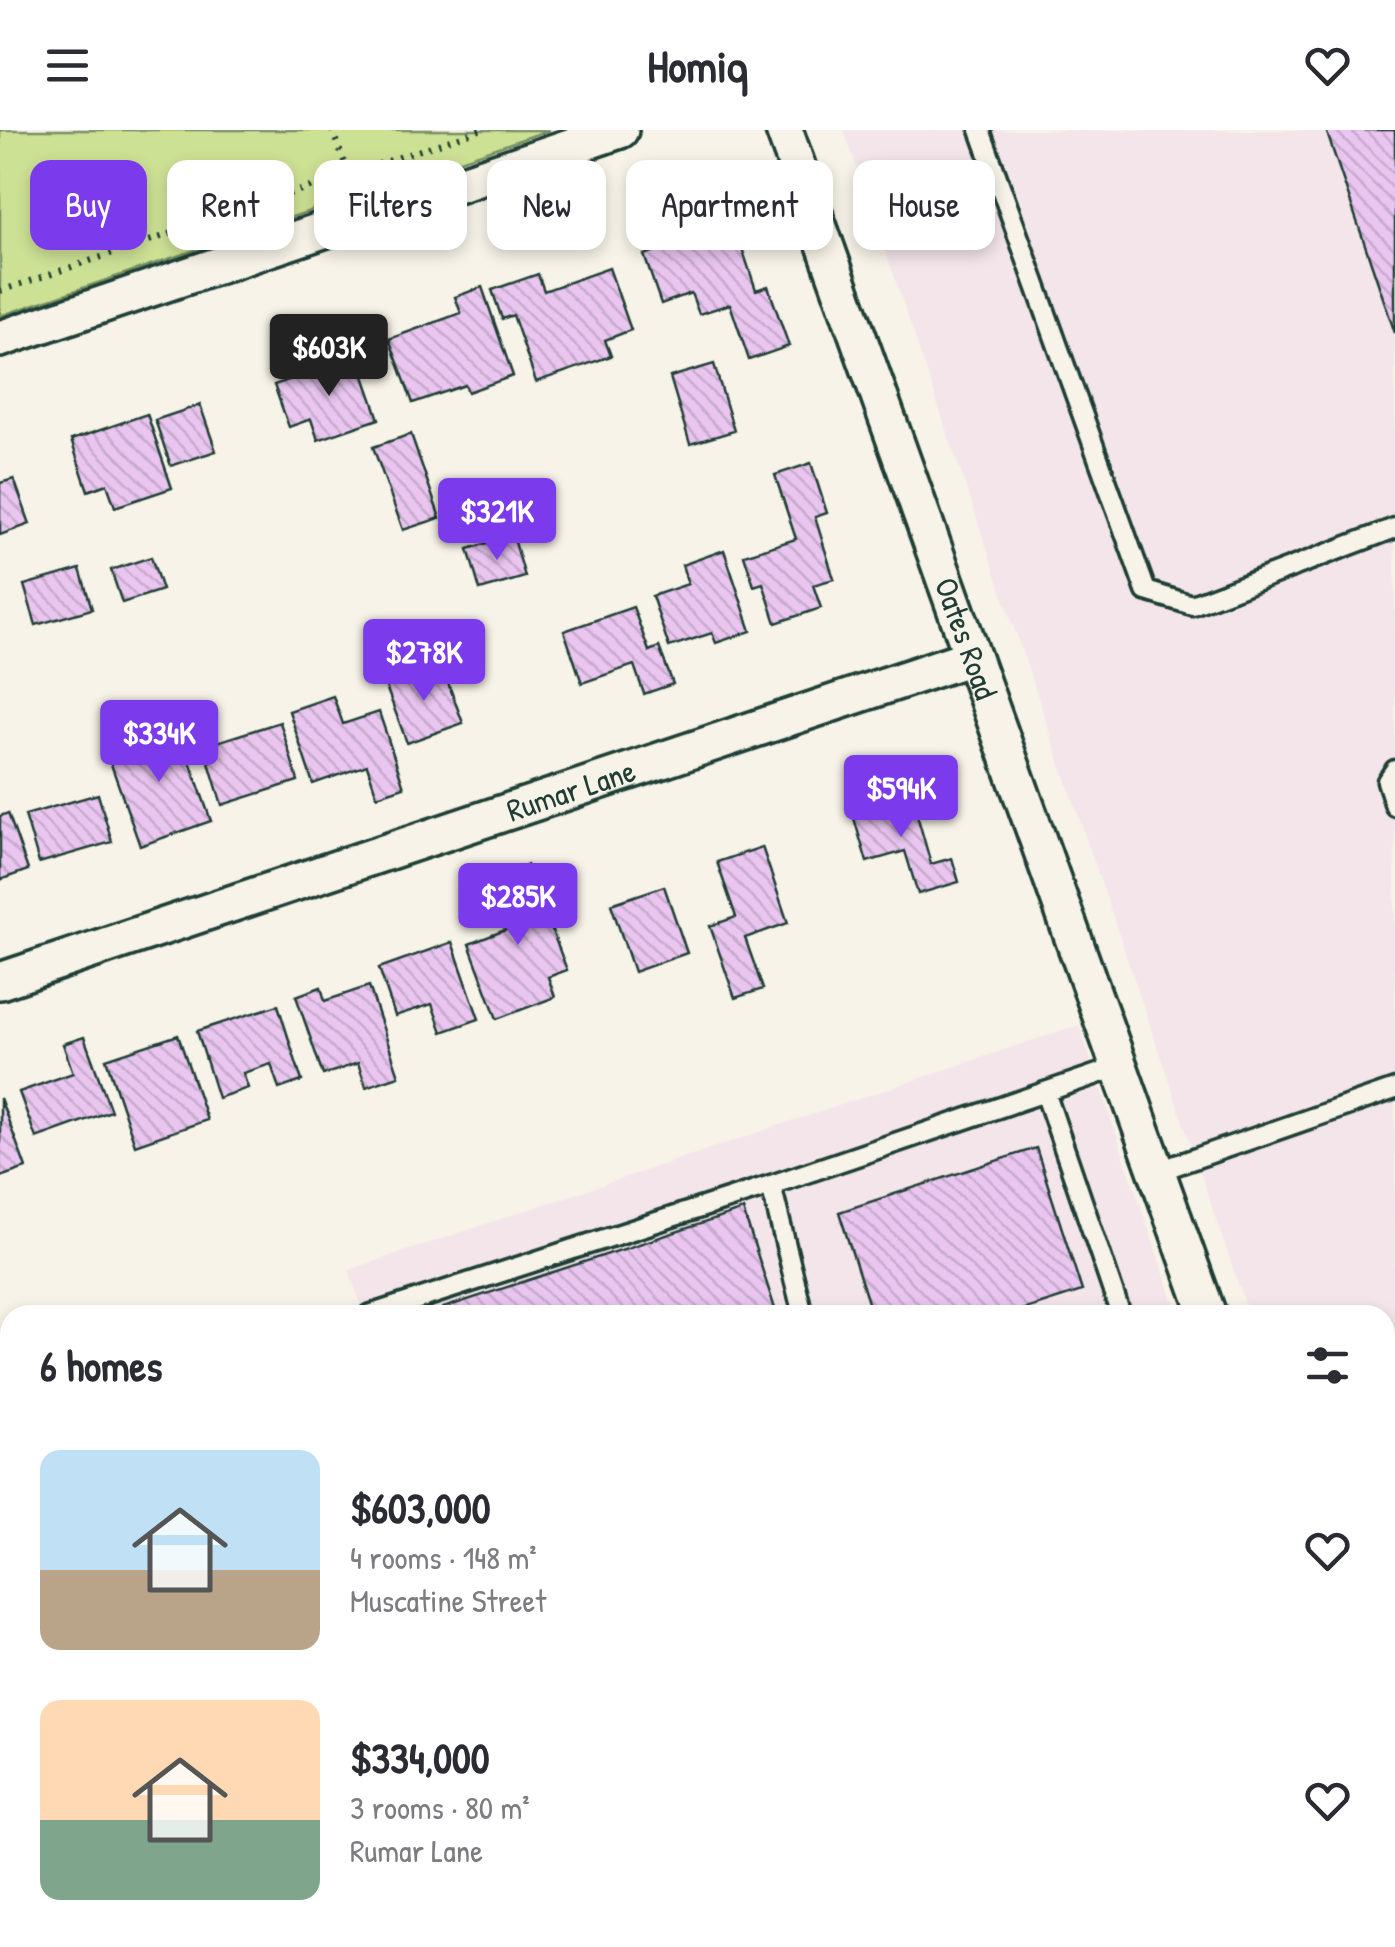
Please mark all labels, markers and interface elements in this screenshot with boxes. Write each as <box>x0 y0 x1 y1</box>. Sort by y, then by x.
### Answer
text: Homiq <box>647 35 748 96</box>
icon: menu <box>40 38 95 93</box>
icon: heart <box>1300 38 1355 93</box>
chip: Buy <box>30 160 147 250</box>
chip: Rent <box>167 160 294 250</box>
chip: Filters <box>314 160 467 250</box>
chip: New <box>487 160 606 250</box>
chip: Apartment <box>626 160 833 250</box>
chip: House <box>853 160 995 250</box>
pin: $603K <box>259 314 399 399</box>
text: $603K <box>292 325 366 368</box>
pin: $321K <box>427 478 567 563</box>
text: $321K <box>460 489 534 532</box>
street label: Oates Road <box>925 572 1008 705</box>
pin: $278K <box>354 619 494 704</box>
text: $278K <box>385 630 463 673</box>
pin: $334K <box>89 700 229 785</box>
text: $334K <box>122 711 196 754</box>
street label: Rumar Lane <box>501 748 641 831</box>
pin: $594K <box>831 755 971 840</box>
text: $594K <box>866 766 936 809</box>
pin: $285K <box>448 863 588 948</box>
text: $285K <box>480 874 556 917</box>
text: 6 homes <box>40 1337 162 1394</box>
icon: filters <box>1300 1338 1355 1393</box>
text: $603,000 <box>350 1479 491 1536</box>
icon: home <box>120 1490 240 1610</box>
icon: heart <box>1300 1523 1355 1578</box>
text: 4 rooms · 148 m² <box>350 1536 537 1579</box>
text: Muscatine Street <box>350 1579 546 1622</box>
text: $334,000 <box>350 1729 490 1786</box>
icon: home <box>120 1740 240 1860</box>
icon: heart <box>1300 1773 1355 1828</box>
text: 3 rooms · 80 m² <box>350 1786 530 1829</box>
text: Rumar Lane <box>350 1829 483 1872</box>

